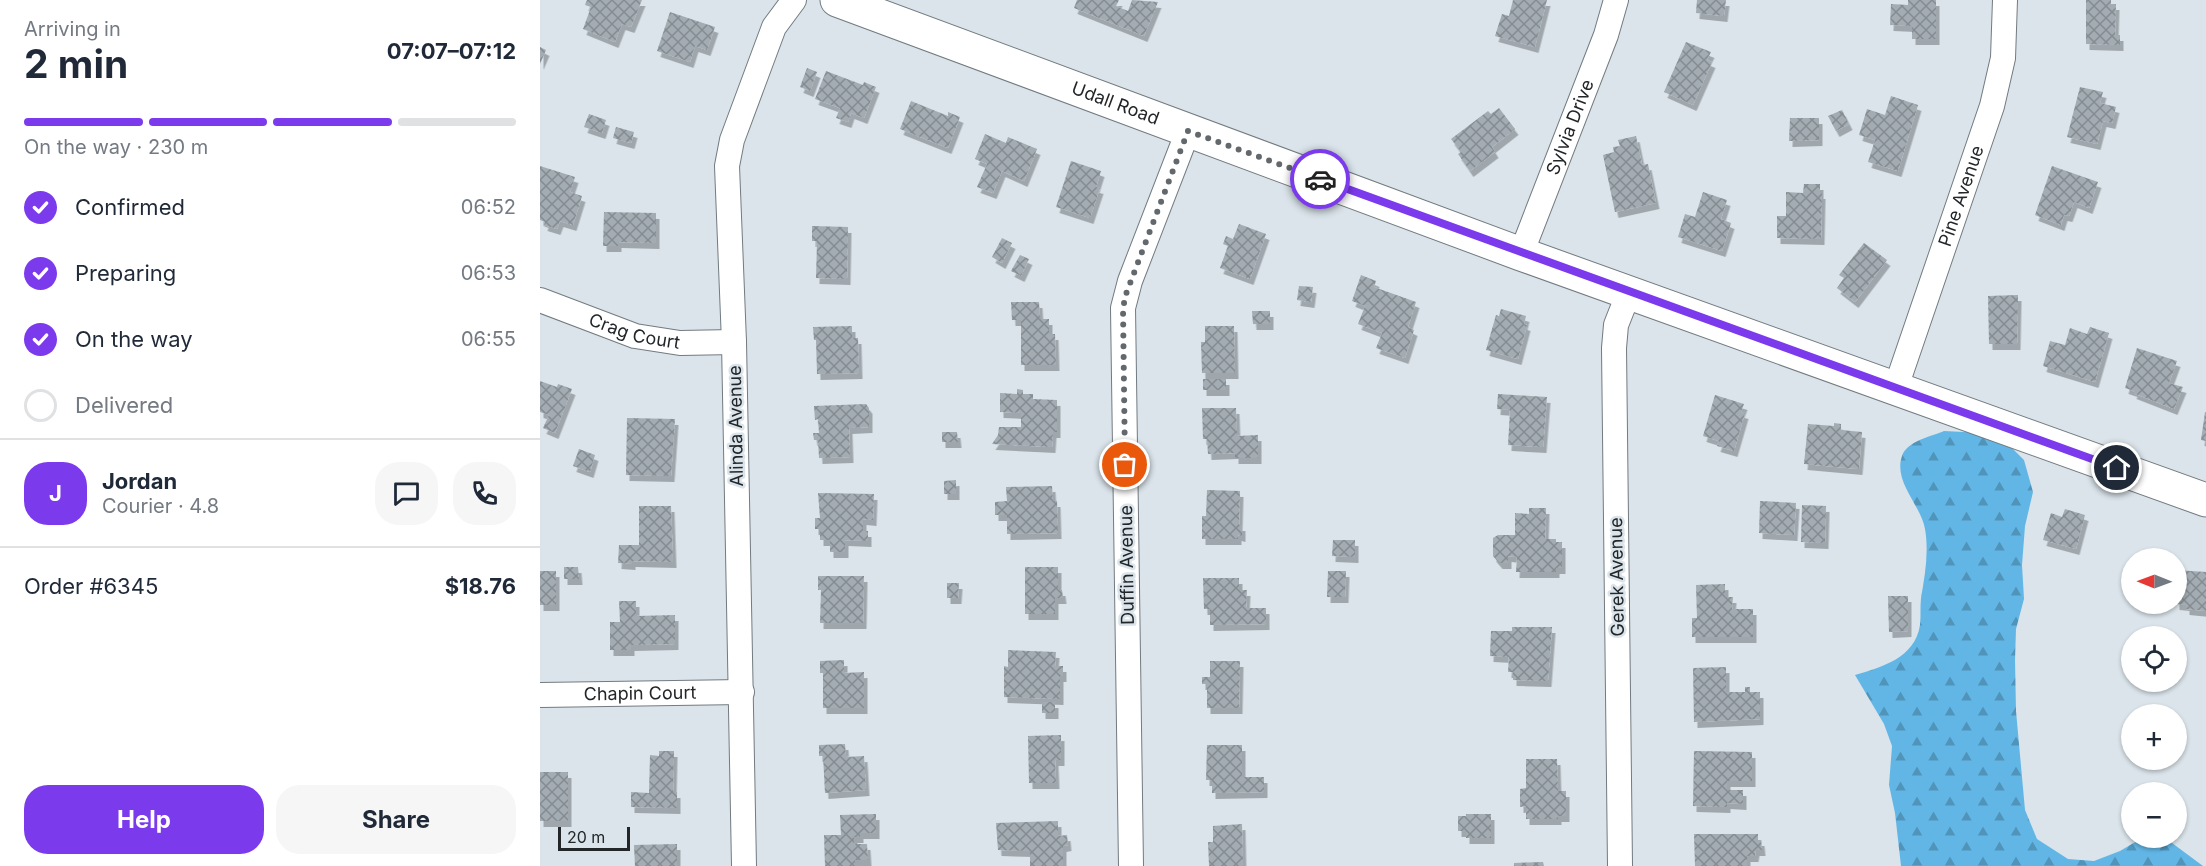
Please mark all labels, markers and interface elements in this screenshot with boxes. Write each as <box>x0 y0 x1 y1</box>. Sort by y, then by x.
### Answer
text: Arriving in <box>24 17 121 41</box>
text: 07:07–07:12 <box>387 38 516 64</box>
text: 2 min <box>24 40 128 87</box>
street label: Sylvia Drive <box>1542 76 1598 178</box>
street label: Udall Road <box>1069 77 1162 129</box>
text: On the way · 230 m <box>24 135 208 159</box>
street label: Pine Avenue <box>1934 142 1988 249</box>
courier <box>1290 149 1350 209</box>
icon: car <box>1304 163 1337 196</box>
icon: check <box>24 191 57 224</box>
text: Confirmed <box>75 194 185 220</box>
text: 06:52 <box>461 195 516 219</box>
icon: check <box>24 257 57 290</box>
text: Preparing <box>75 260 176 286</box>
text: 06:53 <box>461 261 516 285</box>
street label: Crag Court <box>586 309 682 353</box>
icon: check <box>24 323 57 356</box>
text: On the way <box>75 326 193 352</box>
text: 06:55 <box>461 327 516 351</box>
street label: Alinda Avenue <box>724 365 747 487</box>
text: Delivered <box>75 392 173 418</box>
pin <box>1099 439 1150 490</box>
pin <box>2091 442 2142 493</box>
icon: bag <box>1108 448 1141 481</box>
icon: home <box>2100 451 2133 484</box>
button: chat <box>375 462 438 525</box>
button: phone <box>453 462 516 525</box>
text: Jordan <box>102 468 177 494</box>
text: J <box>49 480 62 506</box>
text: Courier · 4.8 <box>102 494 219 518</box>
street label: Duffin Avenue <box>1115 505 1138 625</box>
street label: Gerek Avenue <box>1605 517 1628 637</box>
north arrow <box>2121 548 2187 614</box>
map controls <box>2121 548 2187 848</box>
text: Order #6345 <box>24 573 158 599</box>
text: $18.76 <box>445 573 516 599</box>
button: locate <box>2121 626 2187 692</box>
street label: Chapin Court <box>584 682 697 704</box>
button: + <box>2121 704 2187 770</box>
button: − <box>2121 782 2187 848</box>
button: Help <box>24 785 264 854</box>
button: Share <box>276 785 516 854</box>
scale bar <box>558 824 630 852</box>
text: 20 m <box>567 827 605 847</box>

